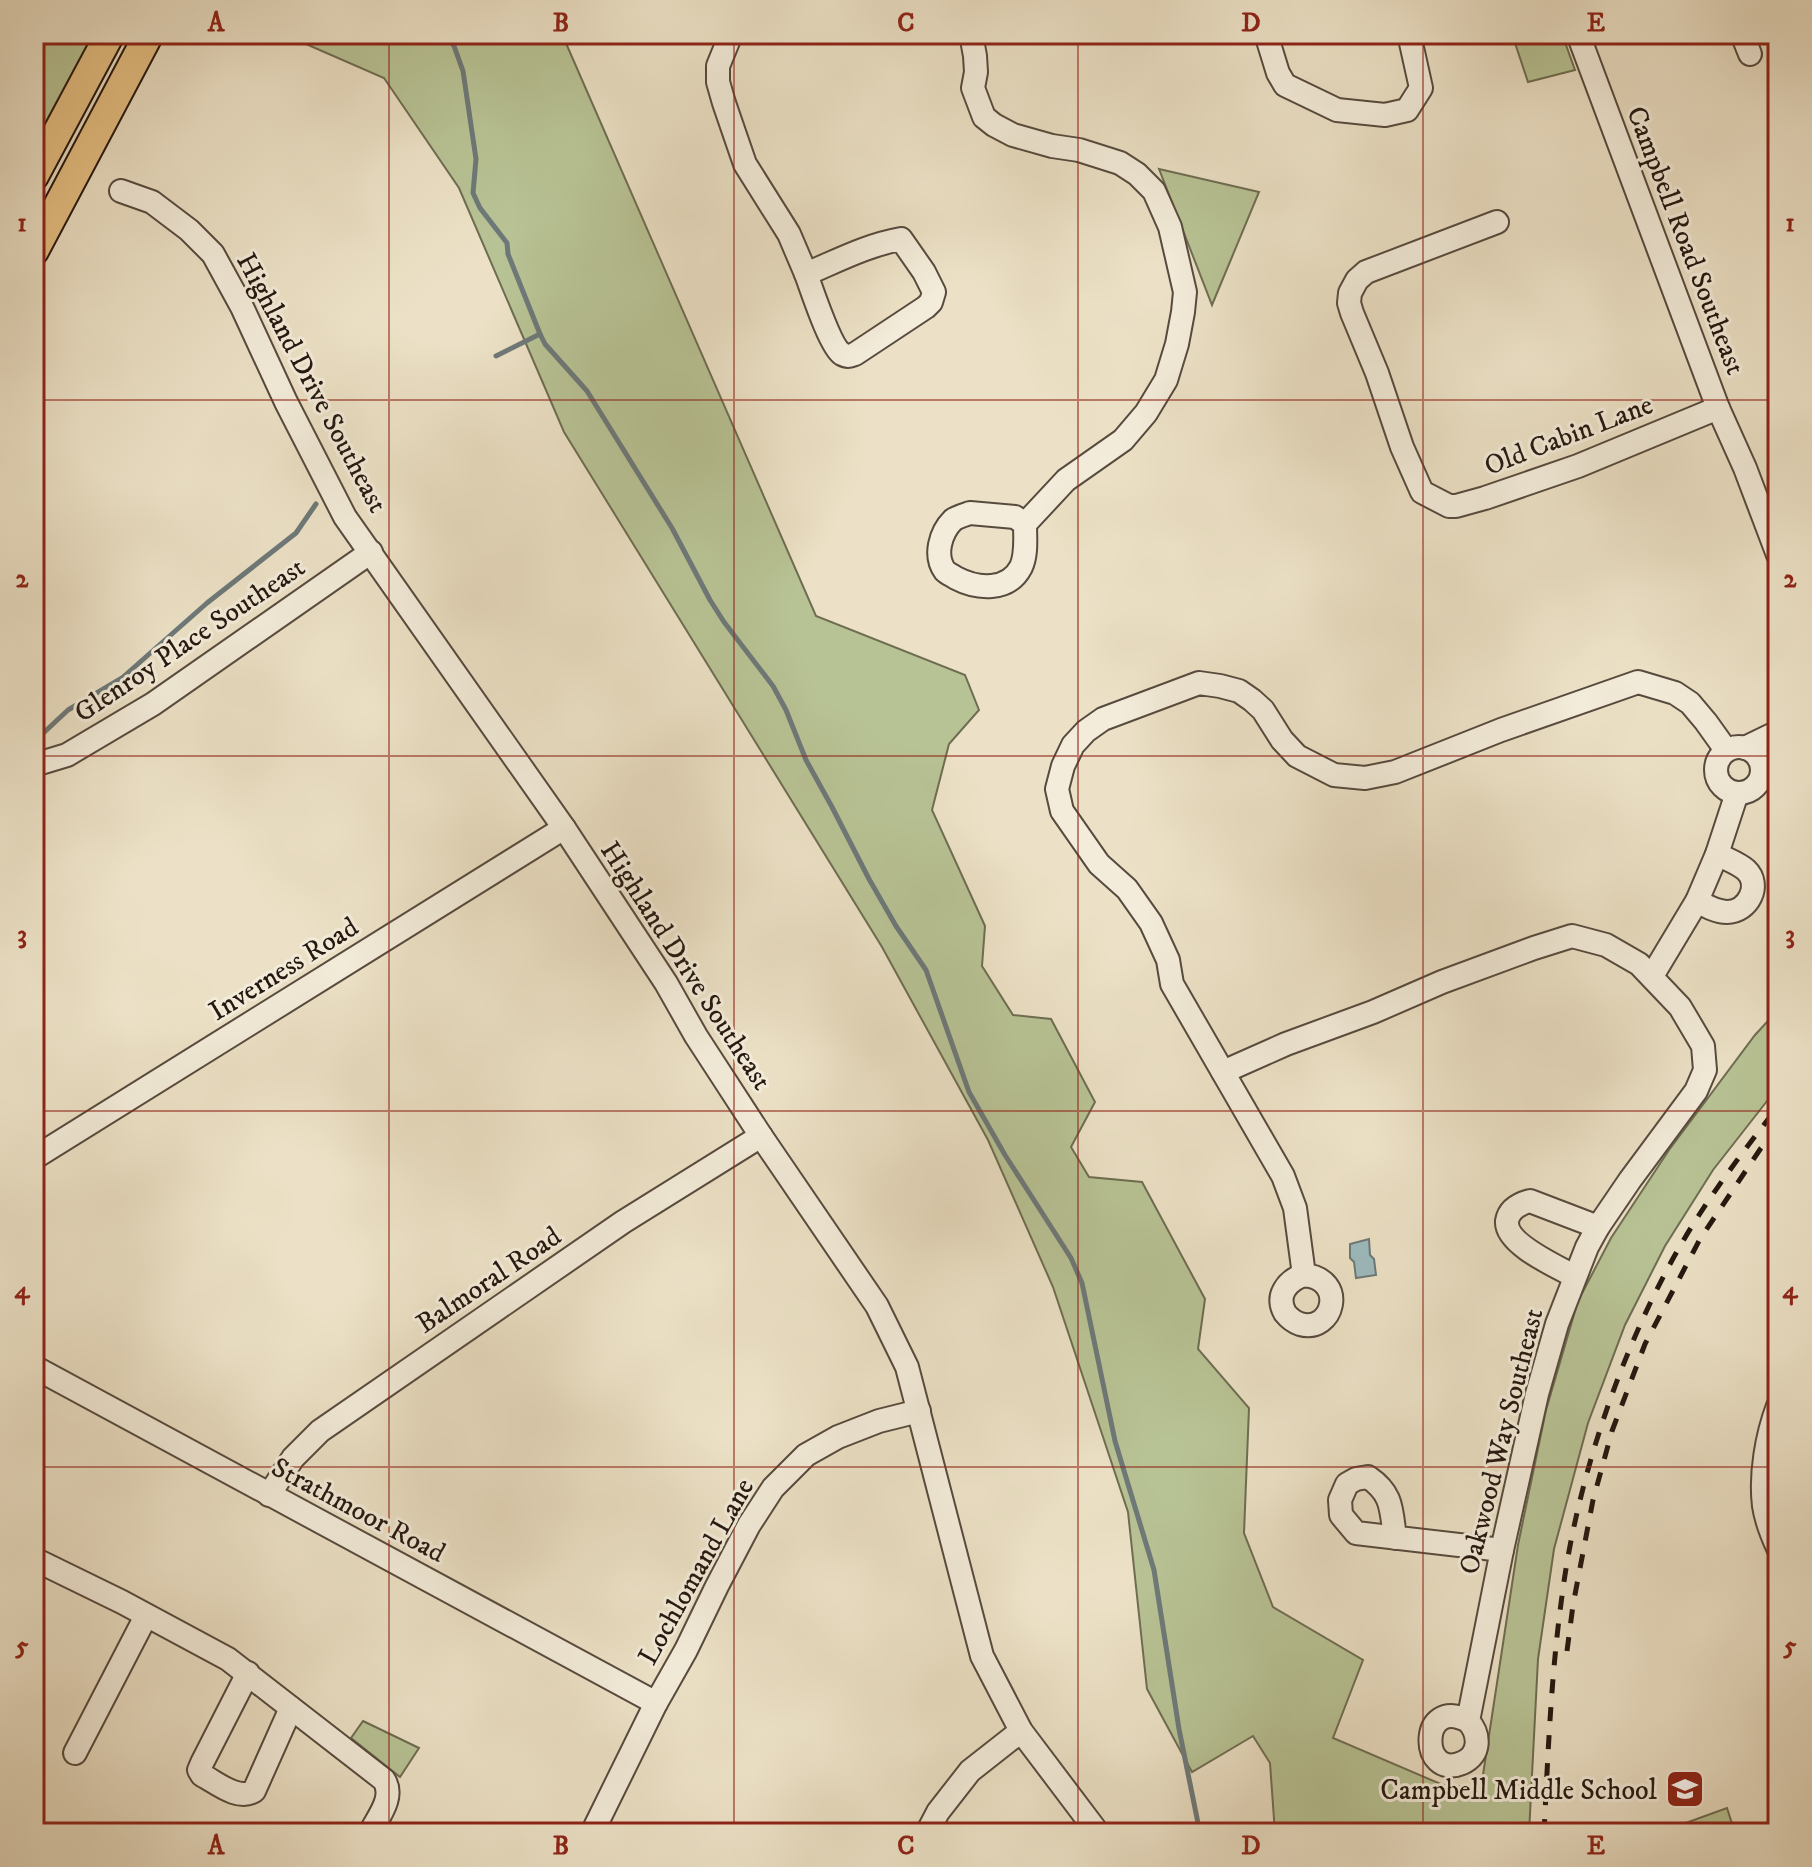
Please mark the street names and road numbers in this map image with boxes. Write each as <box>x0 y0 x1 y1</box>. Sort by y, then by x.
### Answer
street label: Campbell Road Southeast <box>1618 102 1753 380</box>
street label: Highland Drive Southeast <box>228 247 395 519</box>
street label: Old Cabin Lane <box>1479 387 1658 484</box>
street label: Glenroy Place Southeast <box>68 550 312 730</box>
street label: Highland Drive Southeast <box>592 835 779 1097</box>
street label: Inverness Road <box>203 910 365 1029</box>
street label: Balmoral Road <box>410 1219 568 1342</box>
street label: Oakwood Way Southeast <box>1451 1305 1551 1578</box>
street label: Strathmoor Road <box>265 1450 451 1571</box>
street label: Lochlomand Lane <box>631 1472 762 1671</box>

